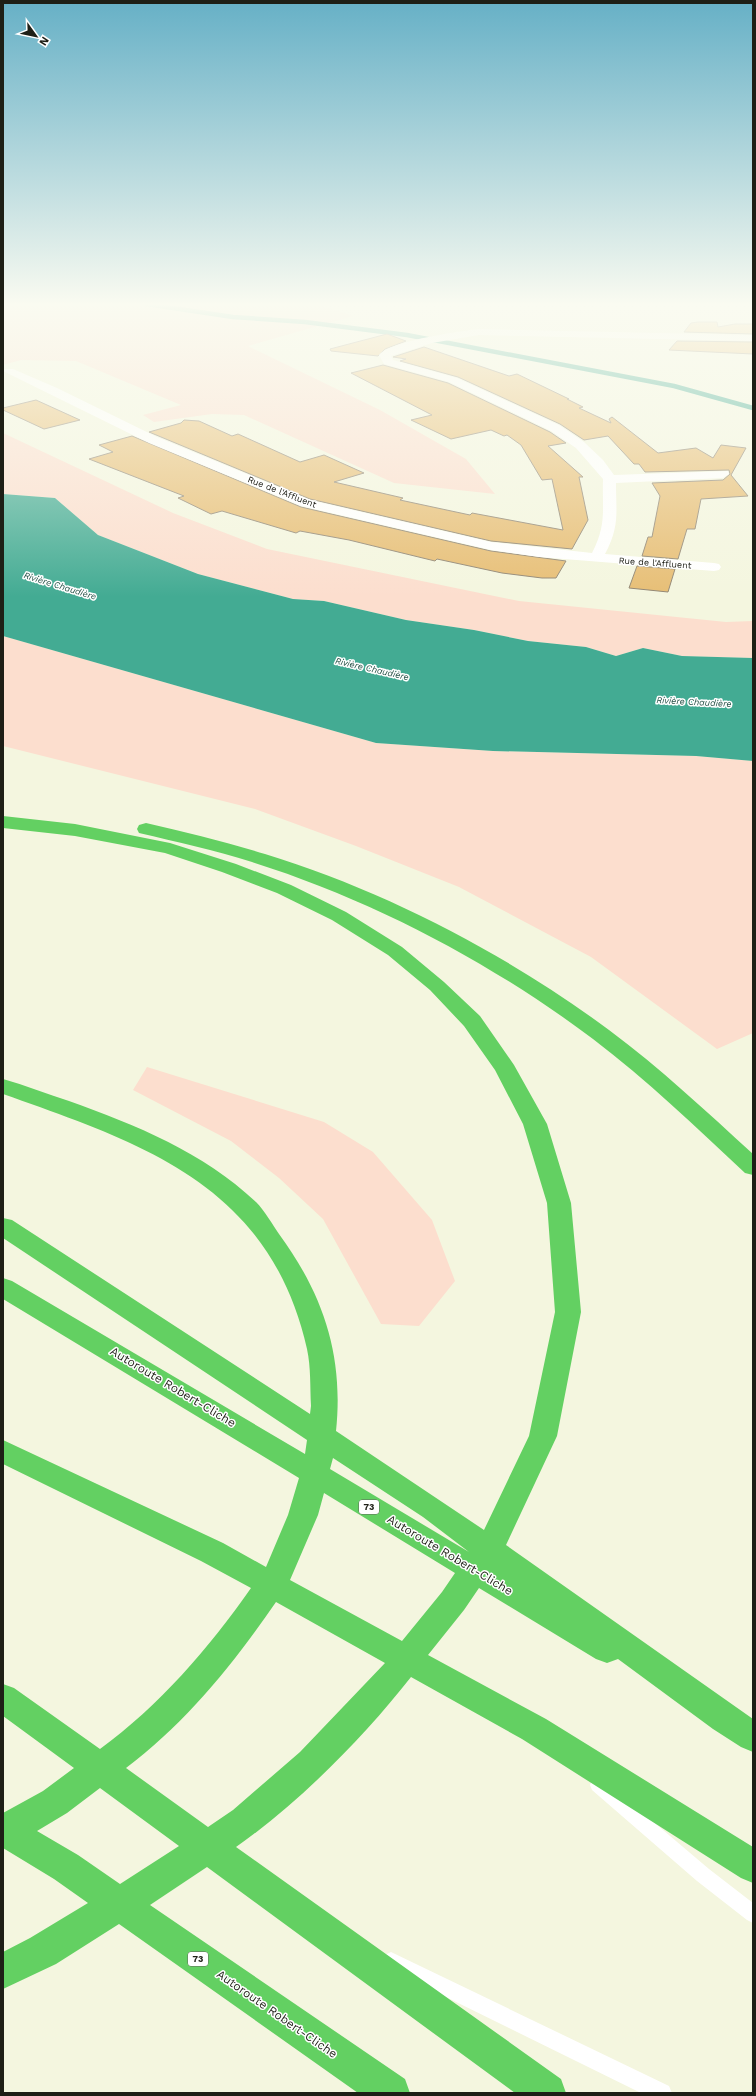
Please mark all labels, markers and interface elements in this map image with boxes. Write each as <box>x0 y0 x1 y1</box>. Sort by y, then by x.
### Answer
north arrow <box>16 16 56 56</box>
text: N <box>36 34 52 48</box>
street label: Rue de l'Affluent <box>246 474 318 510</box>
street label: Rue de l'Affluent <box>618 555 692 571</box>
water label: Rivière Chaudière <box>23 570 97 602</box>
water label: Rivière Chaudière <box>334 656 410 682</box>
water label: Rivière Chaudière <box>656 695 732 709</box>
street label: Autoroute Robert-Cliche <box>108 1344 238 1430</box>
road number: 73 <box>359 1500 379 1514</box>
street label: Autoroute Robert-Cliche <box>385 1512 515 1598</box>
road number: 73 <box>188 1952 208 1966</box>
street label: Autoroute Robert-Cliche <box>214 1967 340 2061</box>

